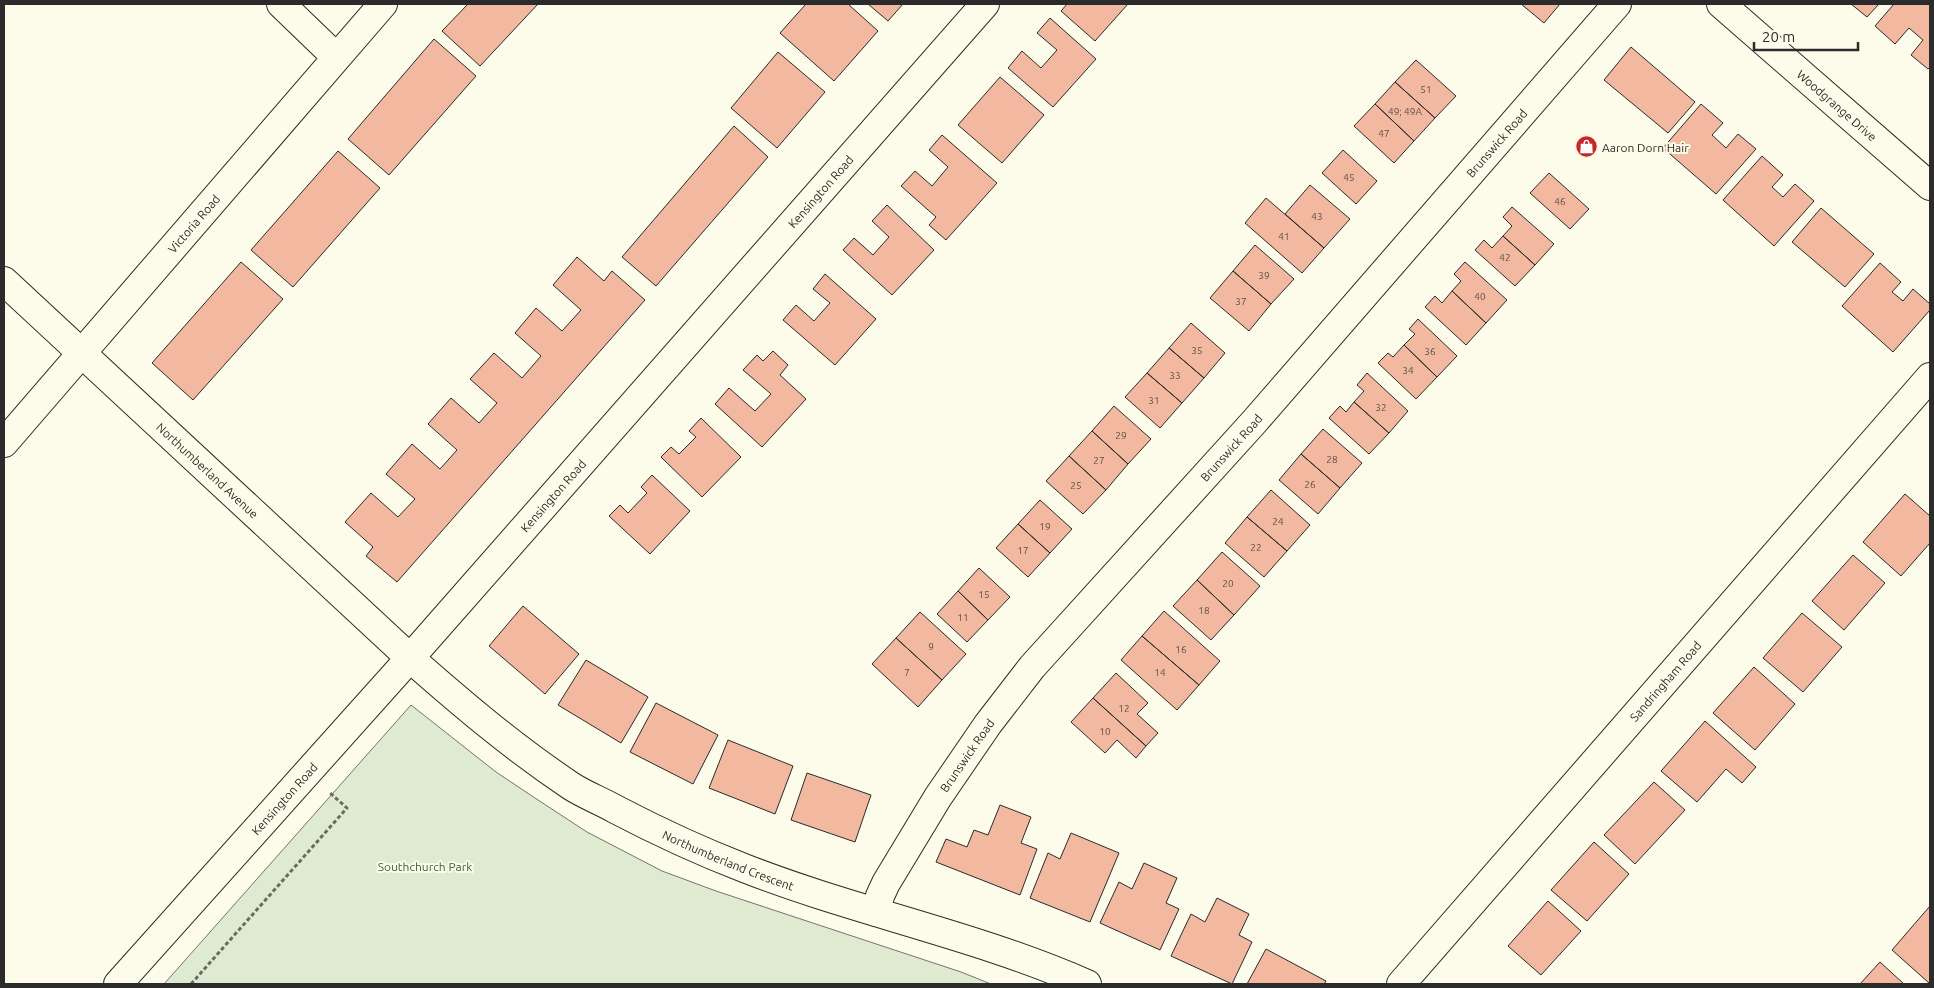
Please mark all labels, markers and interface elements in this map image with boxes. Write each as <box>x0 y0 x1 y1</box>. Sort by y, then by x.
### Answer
scale bar <box>1754 20 1858 52</box>
text: 20 m <box>1762 28 1795 45</box>
street label: Woodgrange Drive <box>1795 67 1880 143</box>
house number: 51 <box>1420 84 1432 95</box>
house number: 49; 49A <box>1388 106 1422 117</box>
street label: Brunswick Road <box>1463 106 1529 179</box>
house number: 47 <box>1378 128 1390 139</box>
shop icon: Aaron Dorn Hair <box>1574 135 1598 159</box>
place label: Aaron Dorn Hair <box>1602 141 1689 154</box>
street label: Kensington Road <box>785 153 855 230</box>
house number: 45 <box>1343 172 1355 183</box>
street label: Victoria Road <box>165 192 222 255</box>
house number: 46 <box>1554 196 1566 207</box>
house number: 43 <box>1311 211 1323 222</box>
house number: 41 <box>1278 231 1290 242</box>
house number: 42 <box>1499 252 1511 263</box>
house number: 39 <box>1258 270 1270 281</box>
house number: 40 <box>1474 291 1486 302</box>
house number: 37 <box>1235 296 1247 307</box>
house number: 35 <box>1191 345 1203 356</box>
house number: 36 <box>1424 346 1436 357</box>
house number: 34 <box>1402 365 1414 376</box>
house number: 33 <box>1169 370 1181 381</box>
house number: 31 <box>1148 395 1160 406</box>
house number: 32 <box>1375 402 1387 413</box>
street label: Brunswick Road <box>1197 411 1264 484</box>
street label: Northumberland Avenue <box>154 420 261 520</box>
house number: 29 <box>1115 430 1127 441</box>
house number: 28 <box>1326 454 1338 465</box>
house number: 27 <box>1093 455 1105 466</box>
street label: Kensington Road <box>518 457 588 534</box>
house number: 26 <box>1304 479 1316 490</box>
house number: 25 <box>1070 480 1082 491</box>
house number: 24 <box>1272 516 1284 527</box>
house number: 19 <box>1039 521 1051 532</box>
house number: 22 <box>1250 542 1262 553</box>
house number: 17 <box>1017 545 1029 556</box>
house number: 20 <box>1222 578 1234 589</box>
house number: 15 <box>978 589 990 600</box>
house number: 18 <box>1198 605 1210 616</box>
house number: 11 <box>957 612 969 623</box>
street label: Sandringham Road <box>1627 638 1703 723</box>
house number: 9 <box>928 641 934 652</box>
house number: 16 <box>1175 644 1187 655</box>
house number: 7 <box>904 667 910 678</box>
house number: 14 <box>1154 667 1166 678</box>
house number: 12 <box>1118 703 1130 714</box>
street label: Brunswick Road <box>937 716 996 794</box>
house number: 10 <box>1099 726 1111 737</box>
street label: Kensington Road <box>249 760 320 837</box>
street label: Northumberland Crescent <box>661 827 796 892</box>
park label: Southchurch Park <box>378 860 472 873</box>

